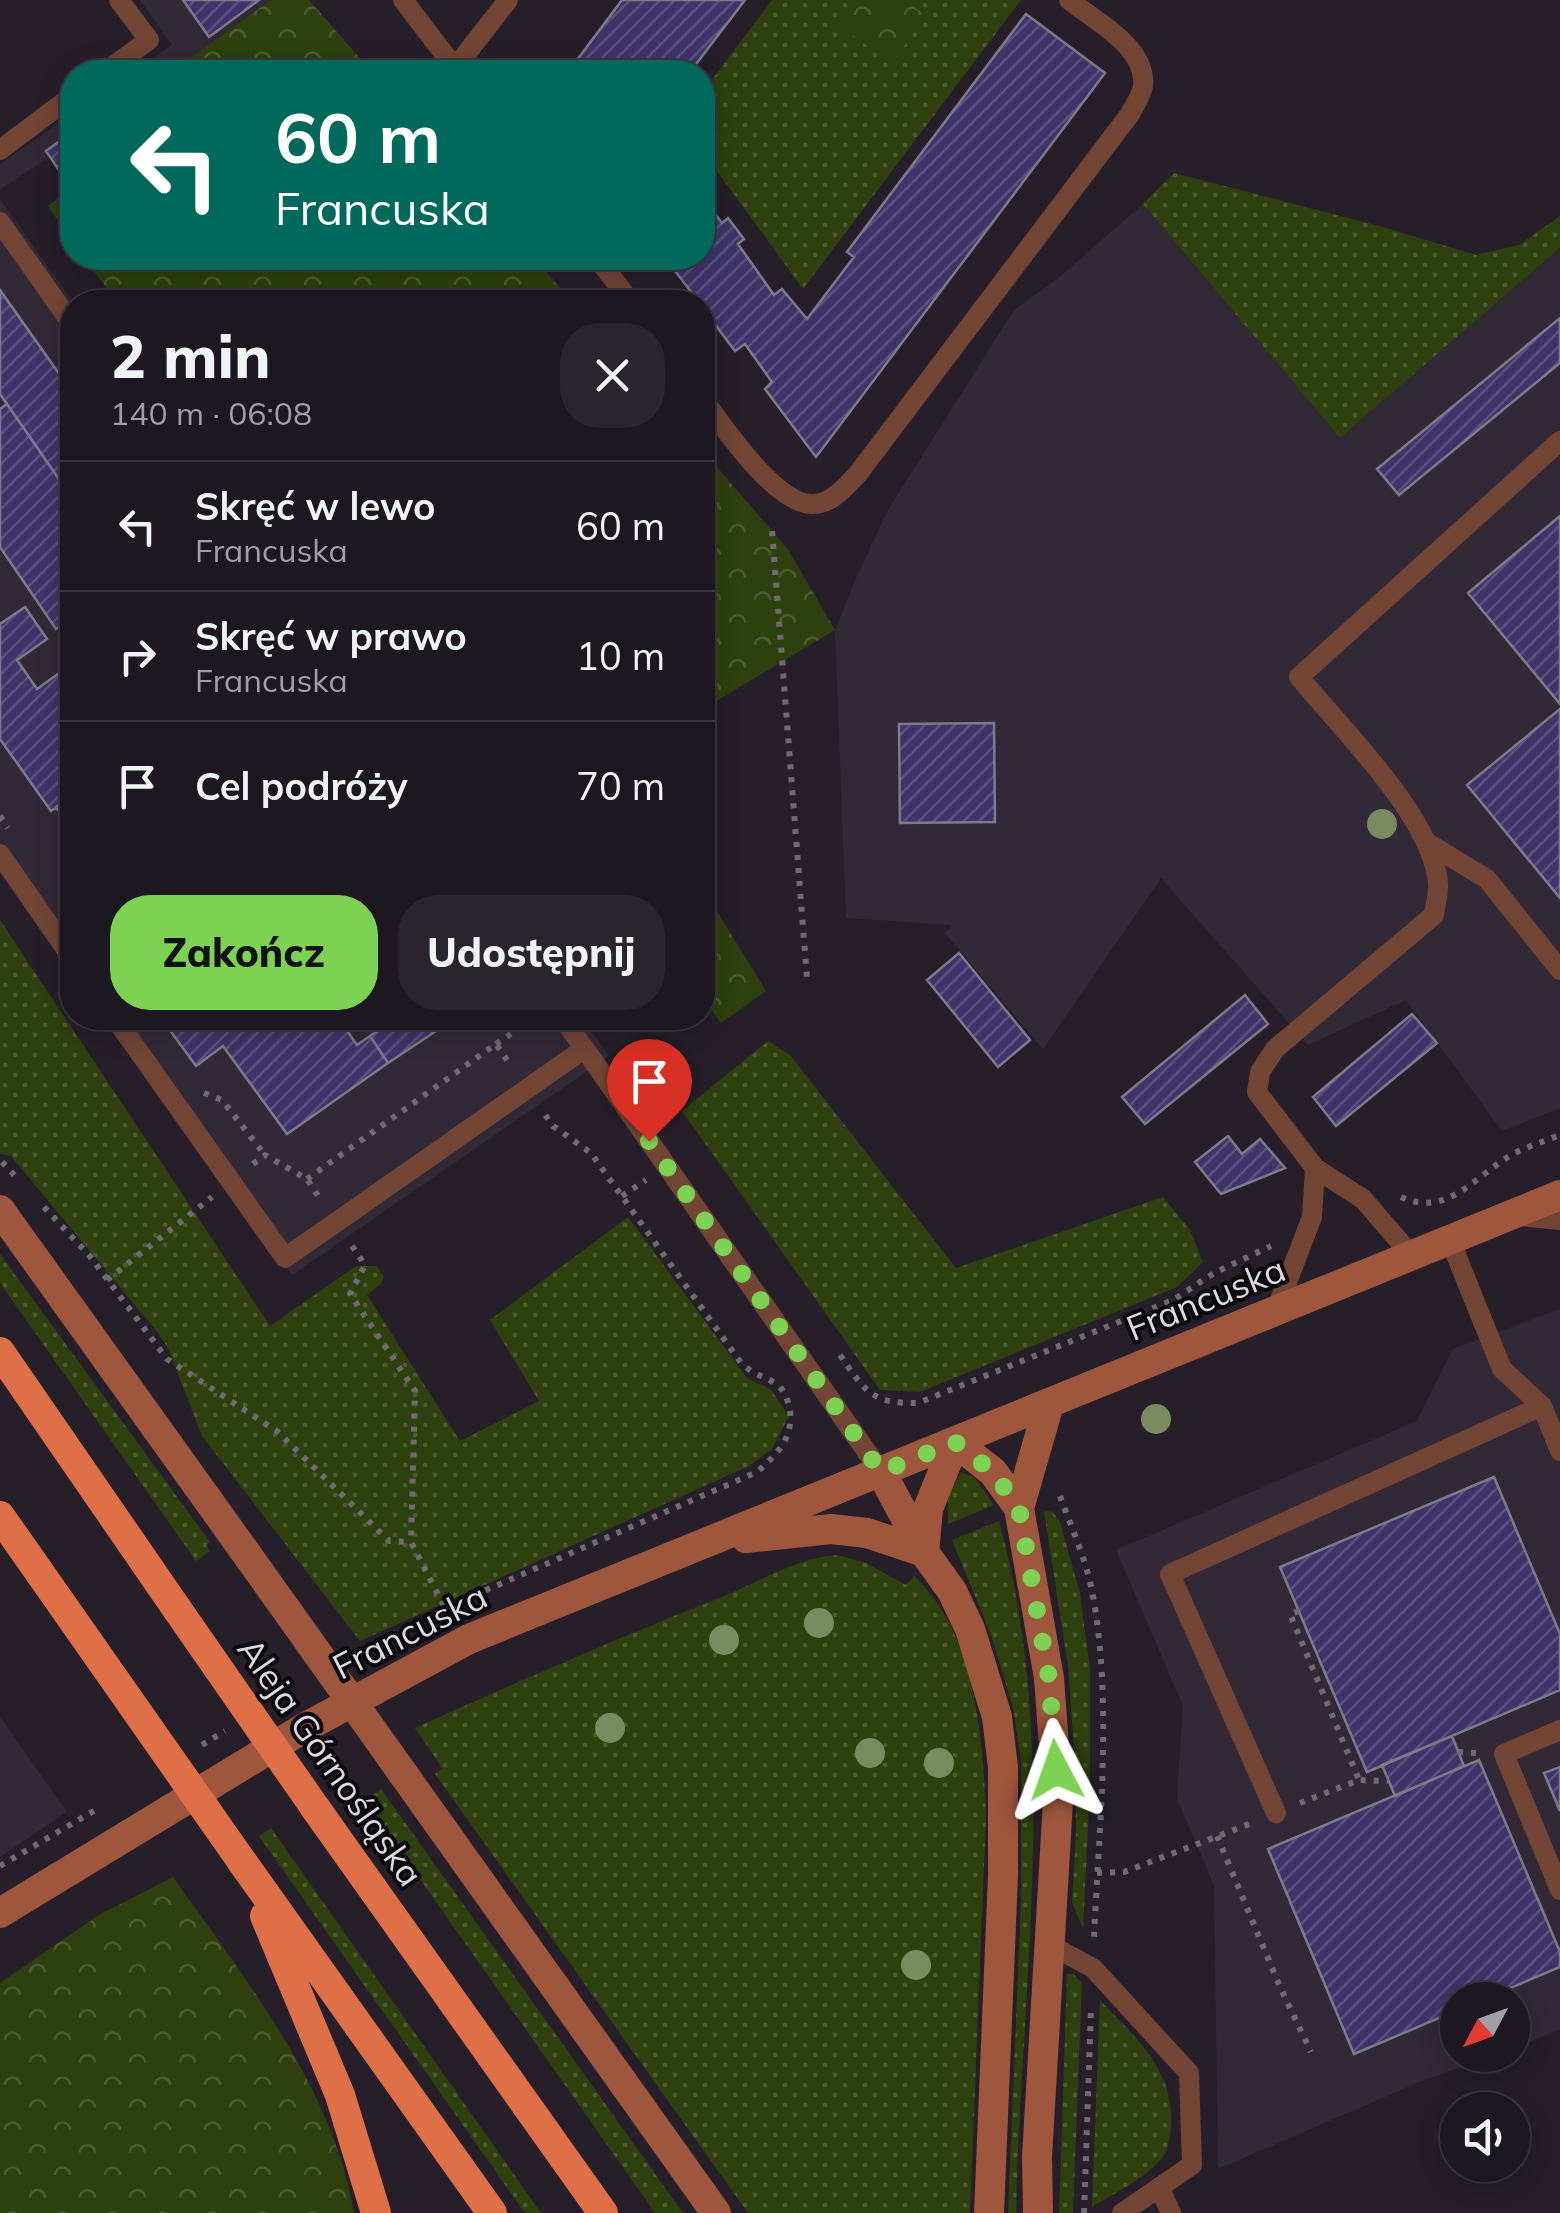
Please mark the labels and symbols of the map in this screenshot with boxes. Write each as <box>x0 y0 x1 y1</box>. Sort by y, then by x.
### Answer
pin <box>607 1039 692 1142</box>
street label: Francuska <box>1120 1246 1291 1350</box>
street label: Francuska <box>325 1574 494 1689</box>
street label: Aleja Górnośląska <box>229 1629 433 1894</box>
position arrow <box>1004 1718 1108 1822</box>
north arrow <box>1440 1982 1530 2072</box>

